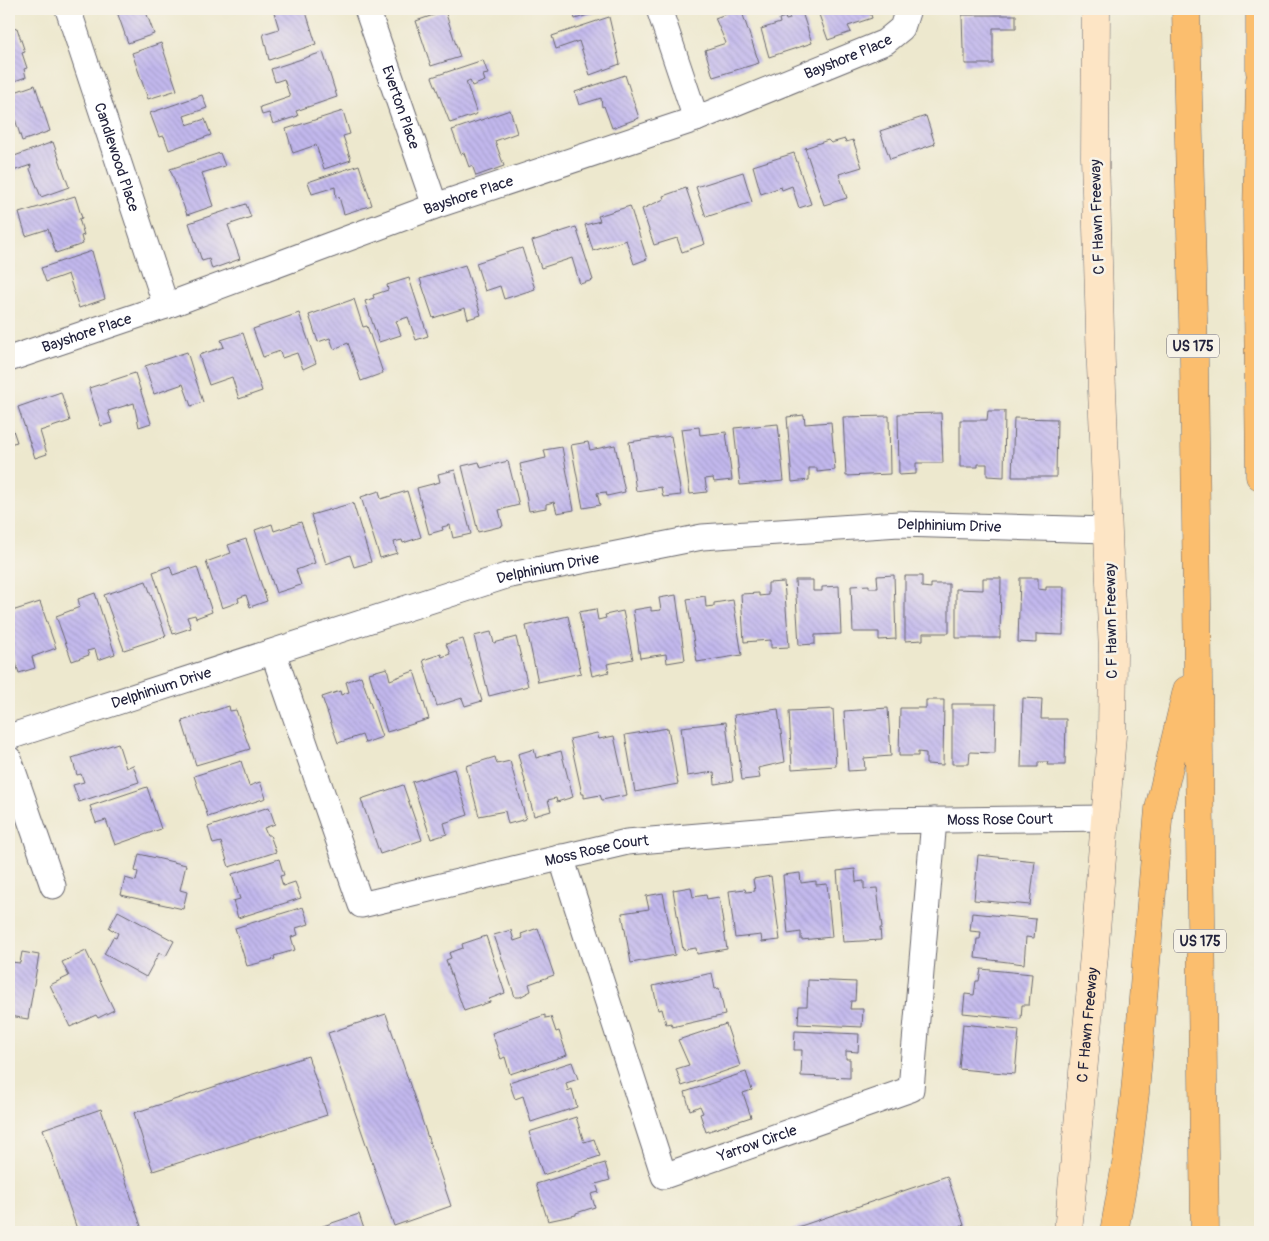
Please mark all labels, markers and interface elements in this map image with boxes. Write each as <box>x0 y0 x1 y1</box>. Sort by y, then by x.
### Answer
street label: Bayshore Place <box>801 30 897 84</box>
street label: Everton Place <box>377 63 424 152</box>
street label: Candlewood Place <box>90 100 143 215</box>
street label: C F Hawn Freeway <box>1086 158 1109 275</box>
street label: Bayshore Place <box>421 171 516 219</box>
street label: Bayshore Place <box>40 309 135 357</box>
road number: US 175 <box>1167 334 1219 358</box>
street label: Delphinium Drive <box>897 515 1002 537</box>
street label: Delphinium Drive <box>494 549 601 588</box>
street label: C F Hawn Freeway <box>1101 562 1122 679</box>
street label: Delphinium Drive <box>109 663 214 713</box>
street label: Moss Rose Court <box>947 810 1054 830</box>
street label: Moss Rose Court <box>543 831 650 871</box>
road number: US 175 <box>1174 929 1226 952</box>
street label: C F Hawn Freeway <box>1073 966 1103 1083</box>
street label: Yarrow Circle <box>714 1121 800 1167</box>

